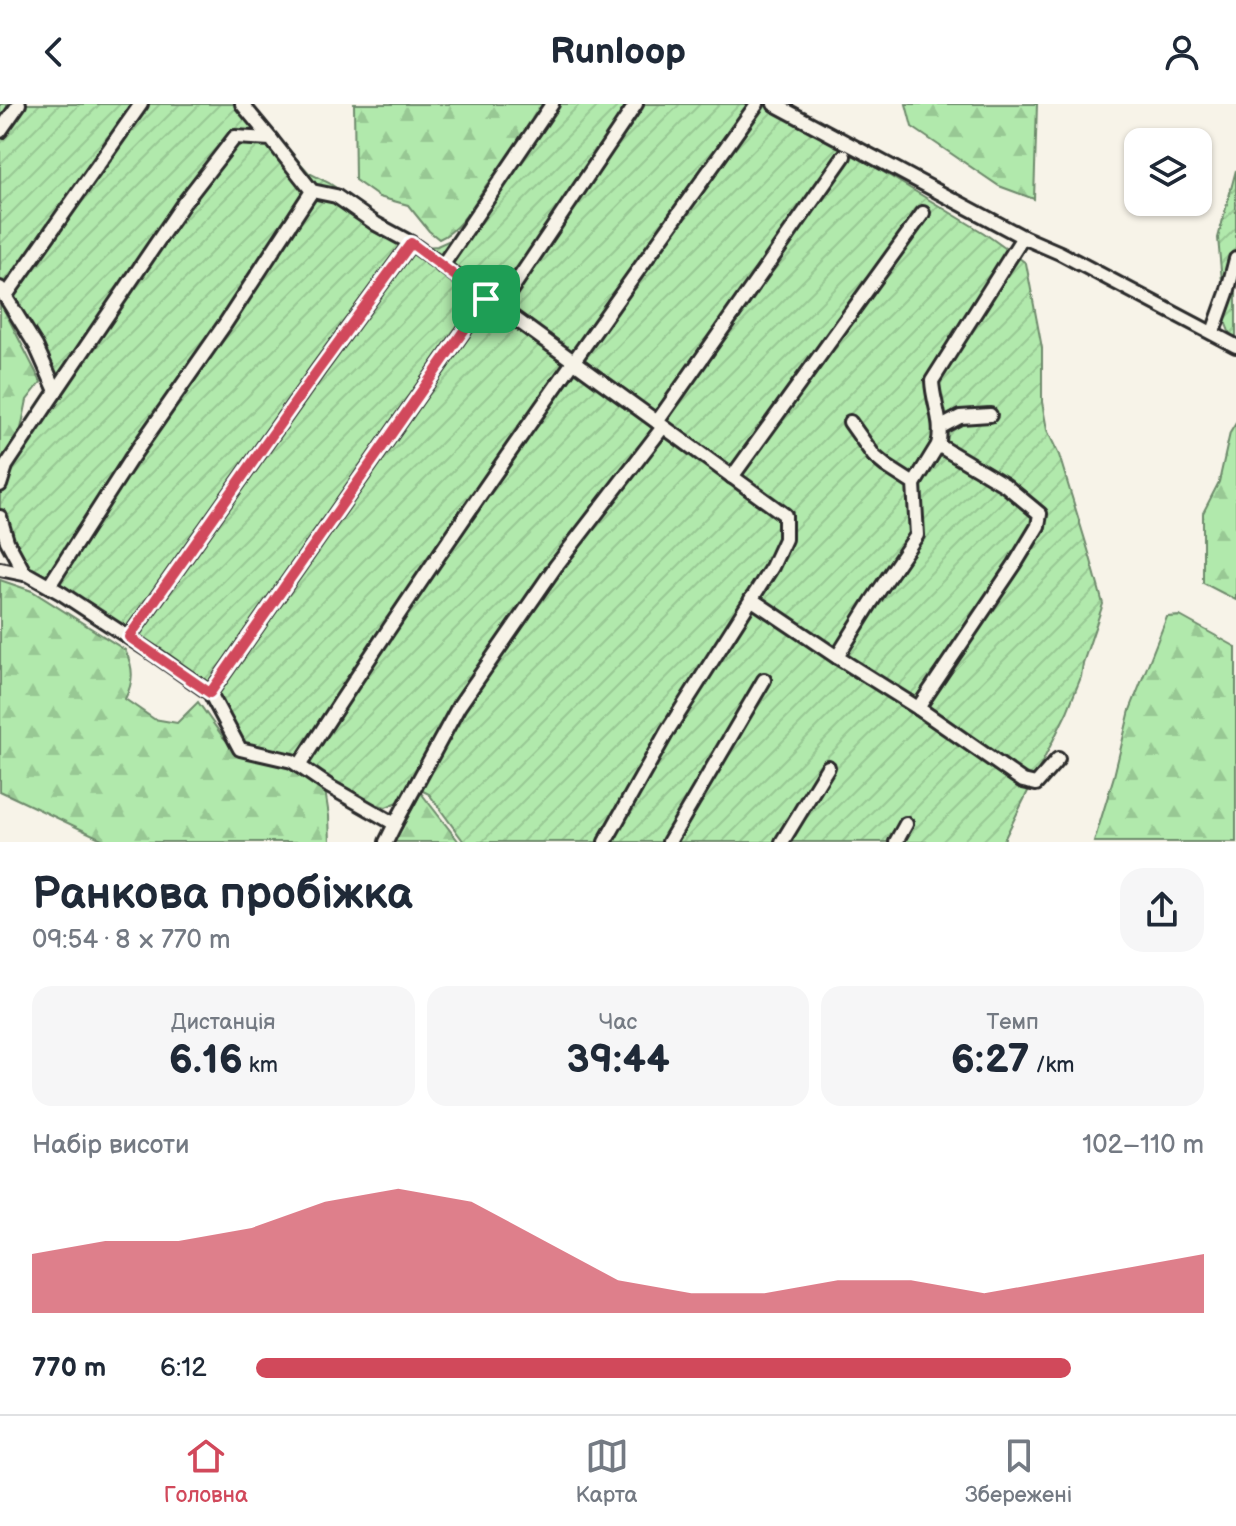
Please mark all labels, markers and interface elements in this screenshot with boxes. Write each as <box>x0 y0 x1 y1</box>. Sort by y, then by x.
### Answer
icon: back <box>32 30 76 74</box>
icon: person <box>1160 30 1204 74</box>
text: Runloop <box>550 31 686 74</box>
map controls <box>1124 128 1212 216</box>
button: layers <box>1124 128 1212 216</box>
pin <box>452 265 520 333</box>
icon: arrive <box>464 277 508 321</box>
text: Ранкова пробіжка <box>32 868 413 921</box>
button: share <box>1120 868 1204 952</box>
text: 09:54 · 8 × 770 m <box>32 925 230 956</box>
text: Дистанція <box>171 1009 276 1036</box>
text: Час <box>599 1009 637 1036</box>
text: Темп <box>987 1009 1039 1036</box>
text: 6.16 <box>169 1036 243 1084</box>
text: 39:44 <box>566 1036 670 1084</box>
text: 6:27 <box>951 1036 1030 1084</box>
text: km <box>243 1052 278 1079</box>
text: /km <box>1030 1052 1075 1079</box>
text: Набір висоти <box>32 1130 190 1161</box>
text: 102–110 m <box>1082 1130 1204 1161</box>
text: 770 m <box>32 1353 106 1384</box>
text: 6:12 <box>160 1353 207 1384</box>
tab: Головна <box>164 1434 248 1509</box>
tab: Карта <box>576 1434 637 1509</box>
tab: Збережені <box>965 1434 1072 1509</box>

